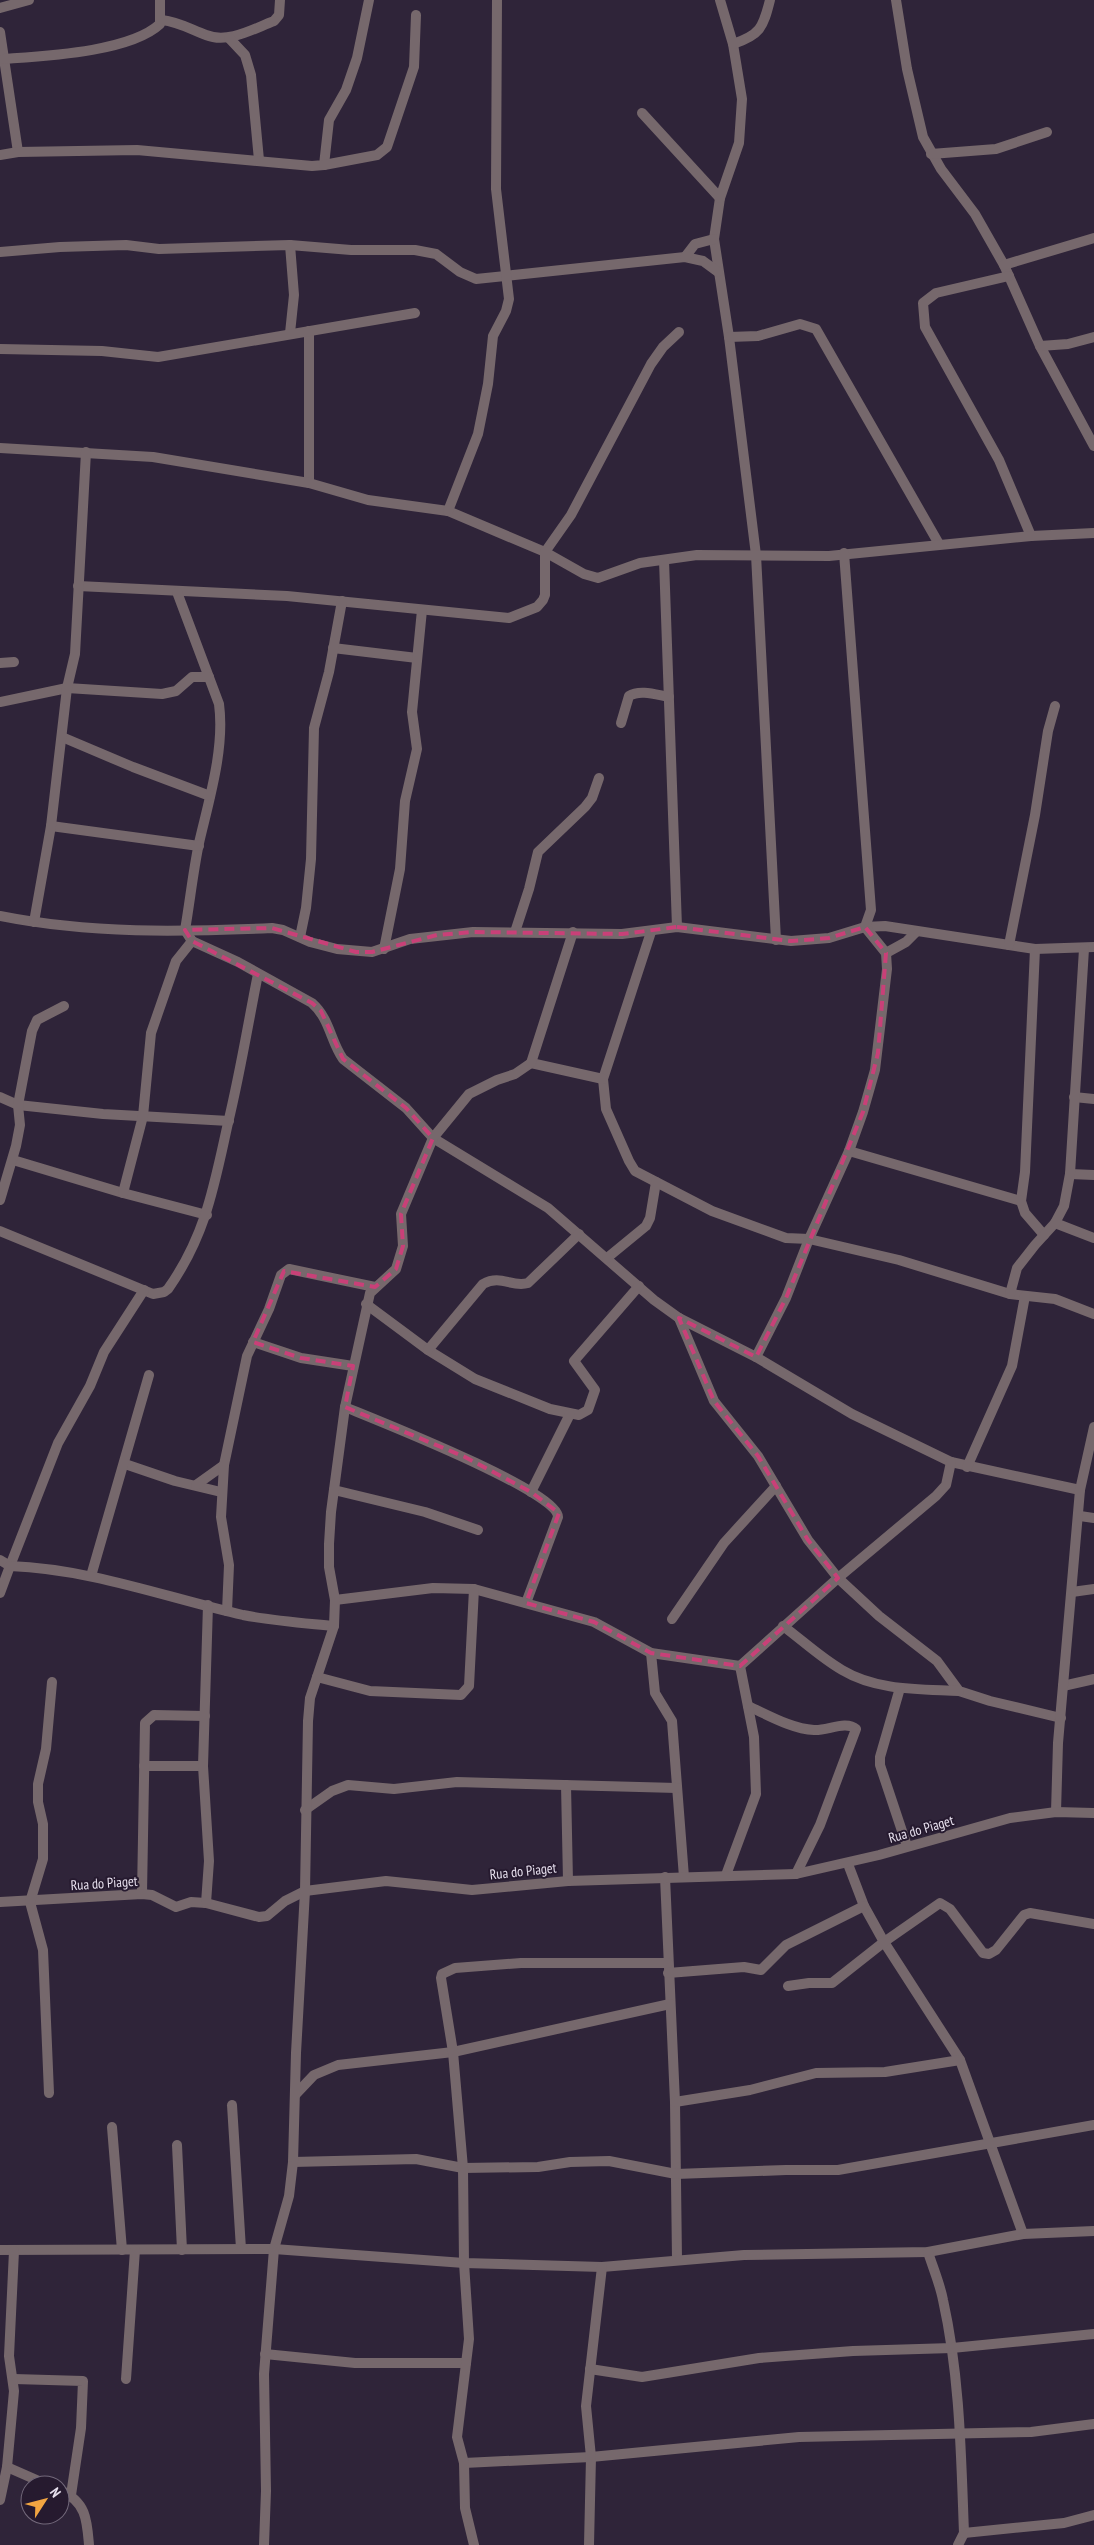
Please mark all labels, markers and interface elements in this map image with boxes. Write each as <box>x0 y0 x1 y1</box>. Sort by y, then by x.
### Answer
street label: Rua do Piaget <box>886 1811 956 1847</box>
street label: Rua do Piaget <box>489 1859 557 1883</box>
street label: Rua do Piaget <box>70 1872 138 1894</box>
north arrow <box>20 2475 70 2525</box>
text: N <box>46 2484 65 2501</box>

